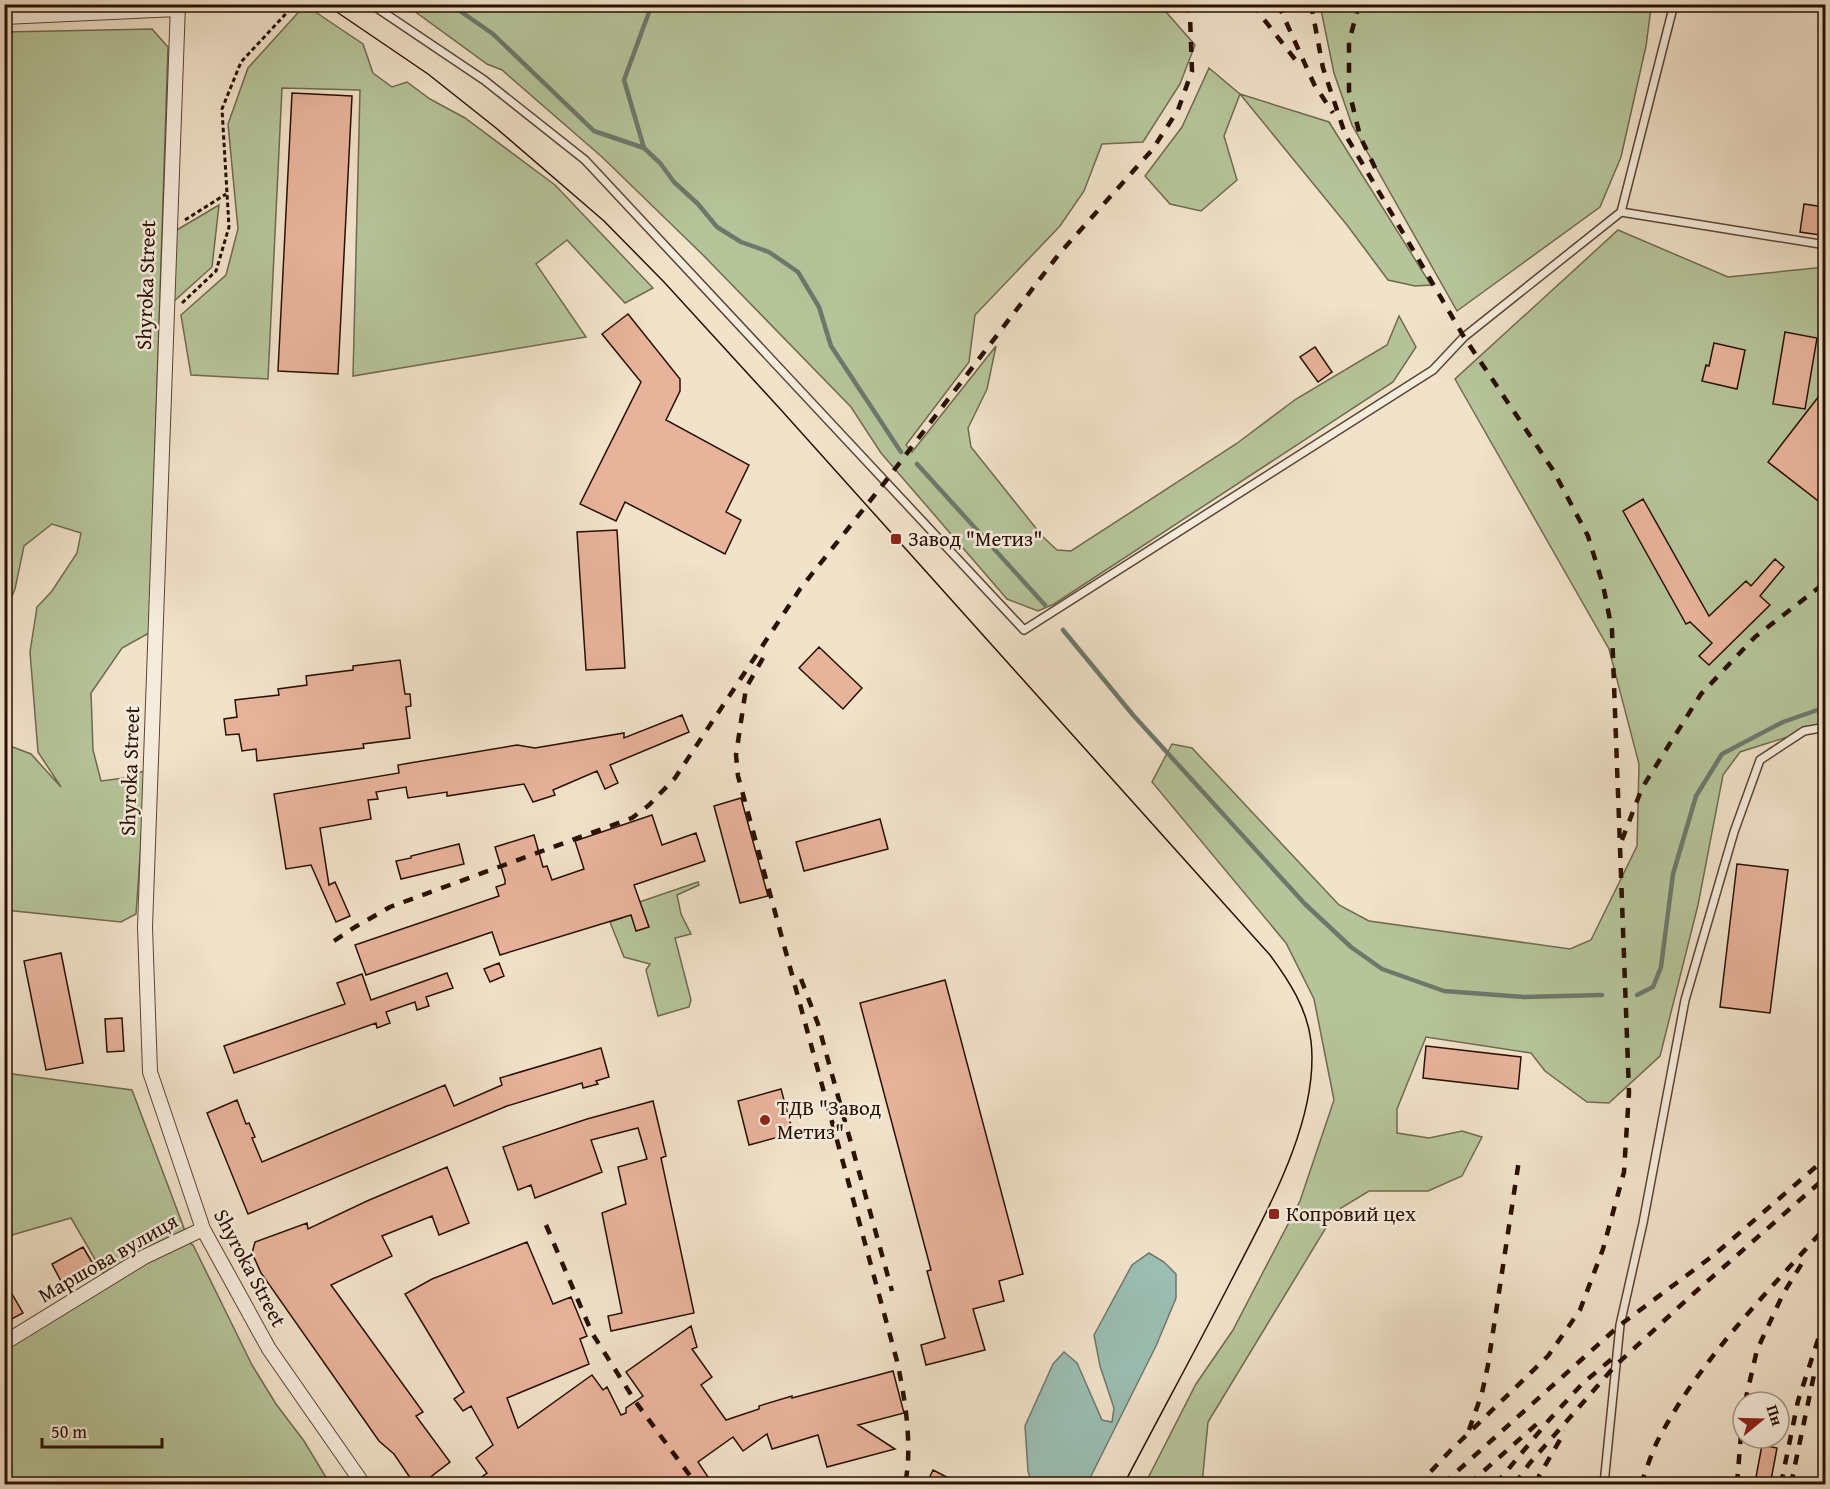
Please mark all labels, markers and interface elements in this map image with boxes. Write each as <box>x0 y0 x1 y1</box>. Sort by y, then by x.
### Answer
street label: Shyroka Street <box>128 219 163 350</box>
place label: Завод "Метиз" <box>908 523 1042 554</box>
marker: Завод "Метиз" <box>889 532 903 546</box>
street label: Shyroka Street <box>112 705 147 836</box>
place label: ТДВ "Завод Метиз" <box>777 1092 882 1147</box>
marker: ТДВ "Завод Метиз" <box>758 1113 772 1127</box>
place label: Копровий цех <box>1286 1198 1416 1229</box>
street label: Shyroka Street <box>206 1203 295 1333</box>
street label: Маршова вулиця <box>32 1205 184 1310</box>
marker: Копровий цех <box>1267 1207 1281 1221</box>
north arrow <box>1731 1390 1791 1450</box>
text: Пн <box>1760 1401 1790 1429</box>
scale bar <box>42 1411 162 1449</box>
text: 50 m <box>51 1418 87 1445</box>

